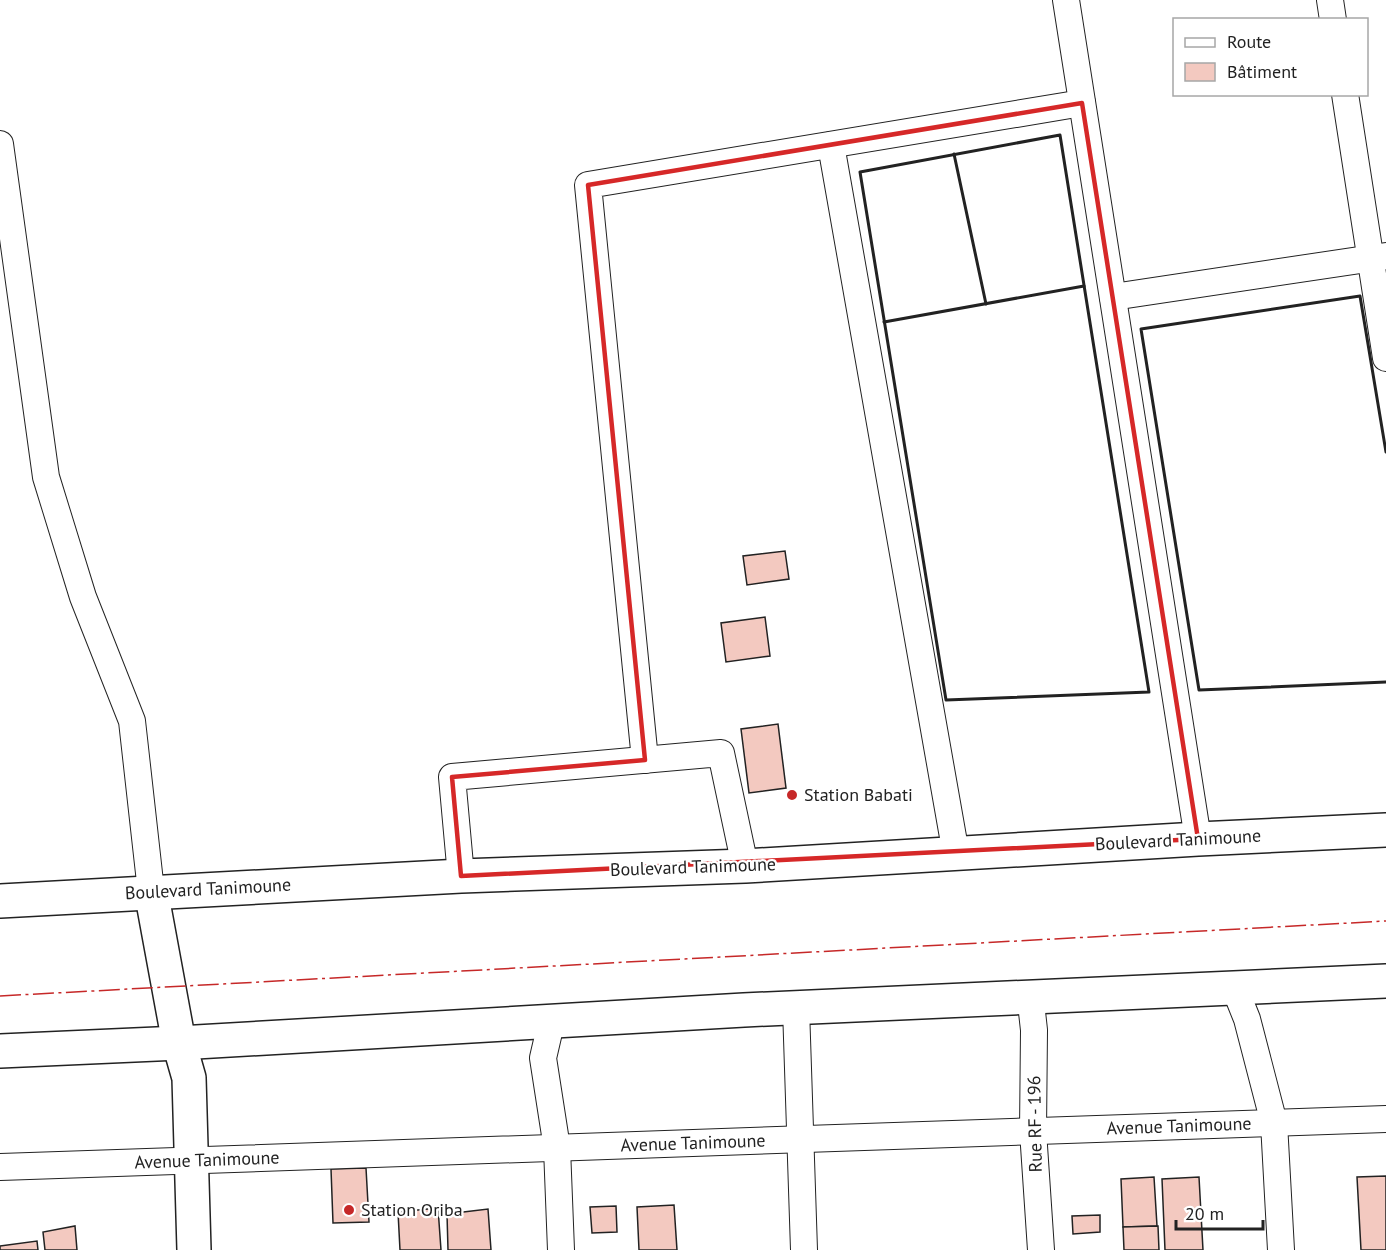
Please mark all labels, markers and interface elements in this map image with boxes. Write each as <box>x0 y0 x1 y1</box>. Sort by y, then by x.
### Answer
legend <box>1173 18 1368 96</box>
text: Route <box>1227 30 1271 53</box>
text: Bâtiment <box>1227 60 1297 83</box>
place label: Station Babati <box>804 783 913 806</box>
marker: Station Babati <box>785 788 799 802</box>
street label: Boulevard Tanimoune <box>1094 824 1262 855</box>
street label: Boulevard Tanimoune <box>610 852 776 881</box>
street label: Boulevard Tanimoune <box>124 873 292 904</box>
street label: Rue RF - 196 <box>1022 1075 1047 1173</box>
street label: Avenue Tanimoune <box>1106 1111 1252 1140</box>
street label: Avenue Tanimoune <box>620 1128 766 1157</box>
street label: Avenue Tanimoune <box>134 1145 280 1174</box>
scale bar <box>1176 1193 1263 1231</box>
place label: Station Oriba <box>361 1198 463 1221</box>
text: 20 m <box>1185 1202 1224 1225</box>
marker: Station Oriba <box>342 1203 356 1217</box>

